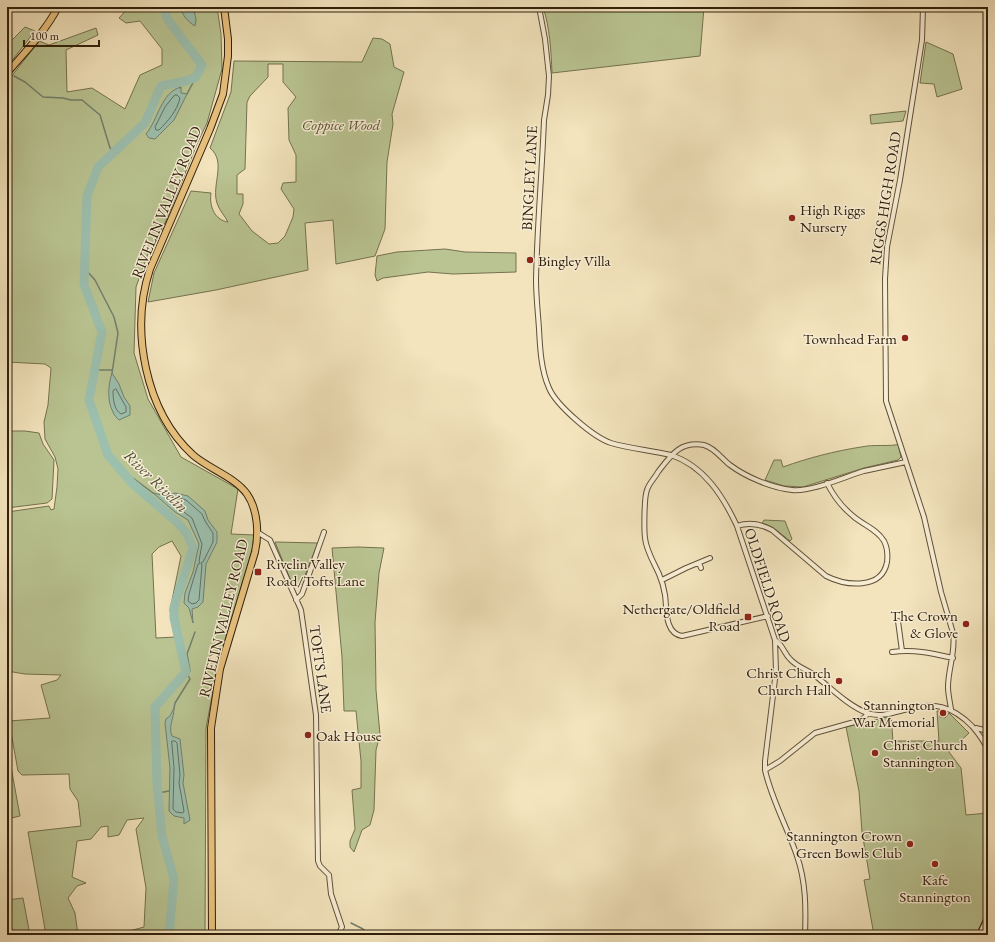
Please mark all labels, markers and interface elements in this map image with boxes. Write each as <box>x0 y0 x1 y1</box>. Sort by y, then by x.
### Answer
scale bar <box>24 22 99 48</box>
text: 100 m <box>30 28 60 44</box>
park label: Coppice Wood <box>302 115 381 134</box>
street label: RIVELIN VALLEY ROAD <box>127 123 205 281</box>
street label: BINGLEY LANE <box>517 124 541 231</box>
street label: RIGGS HIGH ROAD <box>865 130 905 266</box>
place label: High Riggs Nursery <box>800 200 865 236</box>
marker: High Riggs Nursery <box>787 213 797 223</box>
place label: Bingley Villa <box>538 251 611 270</box>
marker: Bingley Villa <box>525 255 535 265</box>
place label: Townhead Farm <box>803 329 897 348</box>
marker: Townhead Farm <box>900 333 910 343</box>
water label: River Rivelin <box>119 445 193 517</box>
street label: OLDFIELD ROAD <box>741 525 795 645</box>
street label: RIVELIN VALLEY ROAD <box>194 537 252 699</box>
place label: Rivelin Valley Road/Tofts Lane <box>266 554 365 590</box>
marker: Rivelin Valley Road/Tofts Lane <box>253 567 263 577</box>
place label: Nethergate/Oldfield Road <box>622 599 740 635</box>
place label: The Crown & Glove <box>890 606 958 642</box>
marker: Nethergate/Oldfield Road <box>743 612 753 622</box>
marker: The Crown & Glove <box>961 619 971 629</box>
street label: TOFTS LANE <box>305 624 337 715</box>
place label: Christ Church Church Hall <box>746 663 831 699</box>
marker: Christ Church Church Hall <box>834 676 844 686</box>
place label: Stannington War Memorial <box>852 695 935 731</box>
marker: Stannington War Memorial <box>938 708 948 718</box>
place label: Oak House <box>316 726 382 745</box>
marker: Oak House <box>303 730 313 740</box>
place label: Christ Church Stannington <box>883 735 968 771</box>
marker: Christ Church Stannington <box>870 748 880 758</box>
place label: Stannington Crown Green Bowls Club <box>786 826 902 862</box>
marker: Stannington Crown Green Bowls Club <box>905 839 915 849</box>
marker: Kafe Stannington <box>930 859 940 869</box>
place label: Kafe Stannington <box>899 870 971 906</box>

